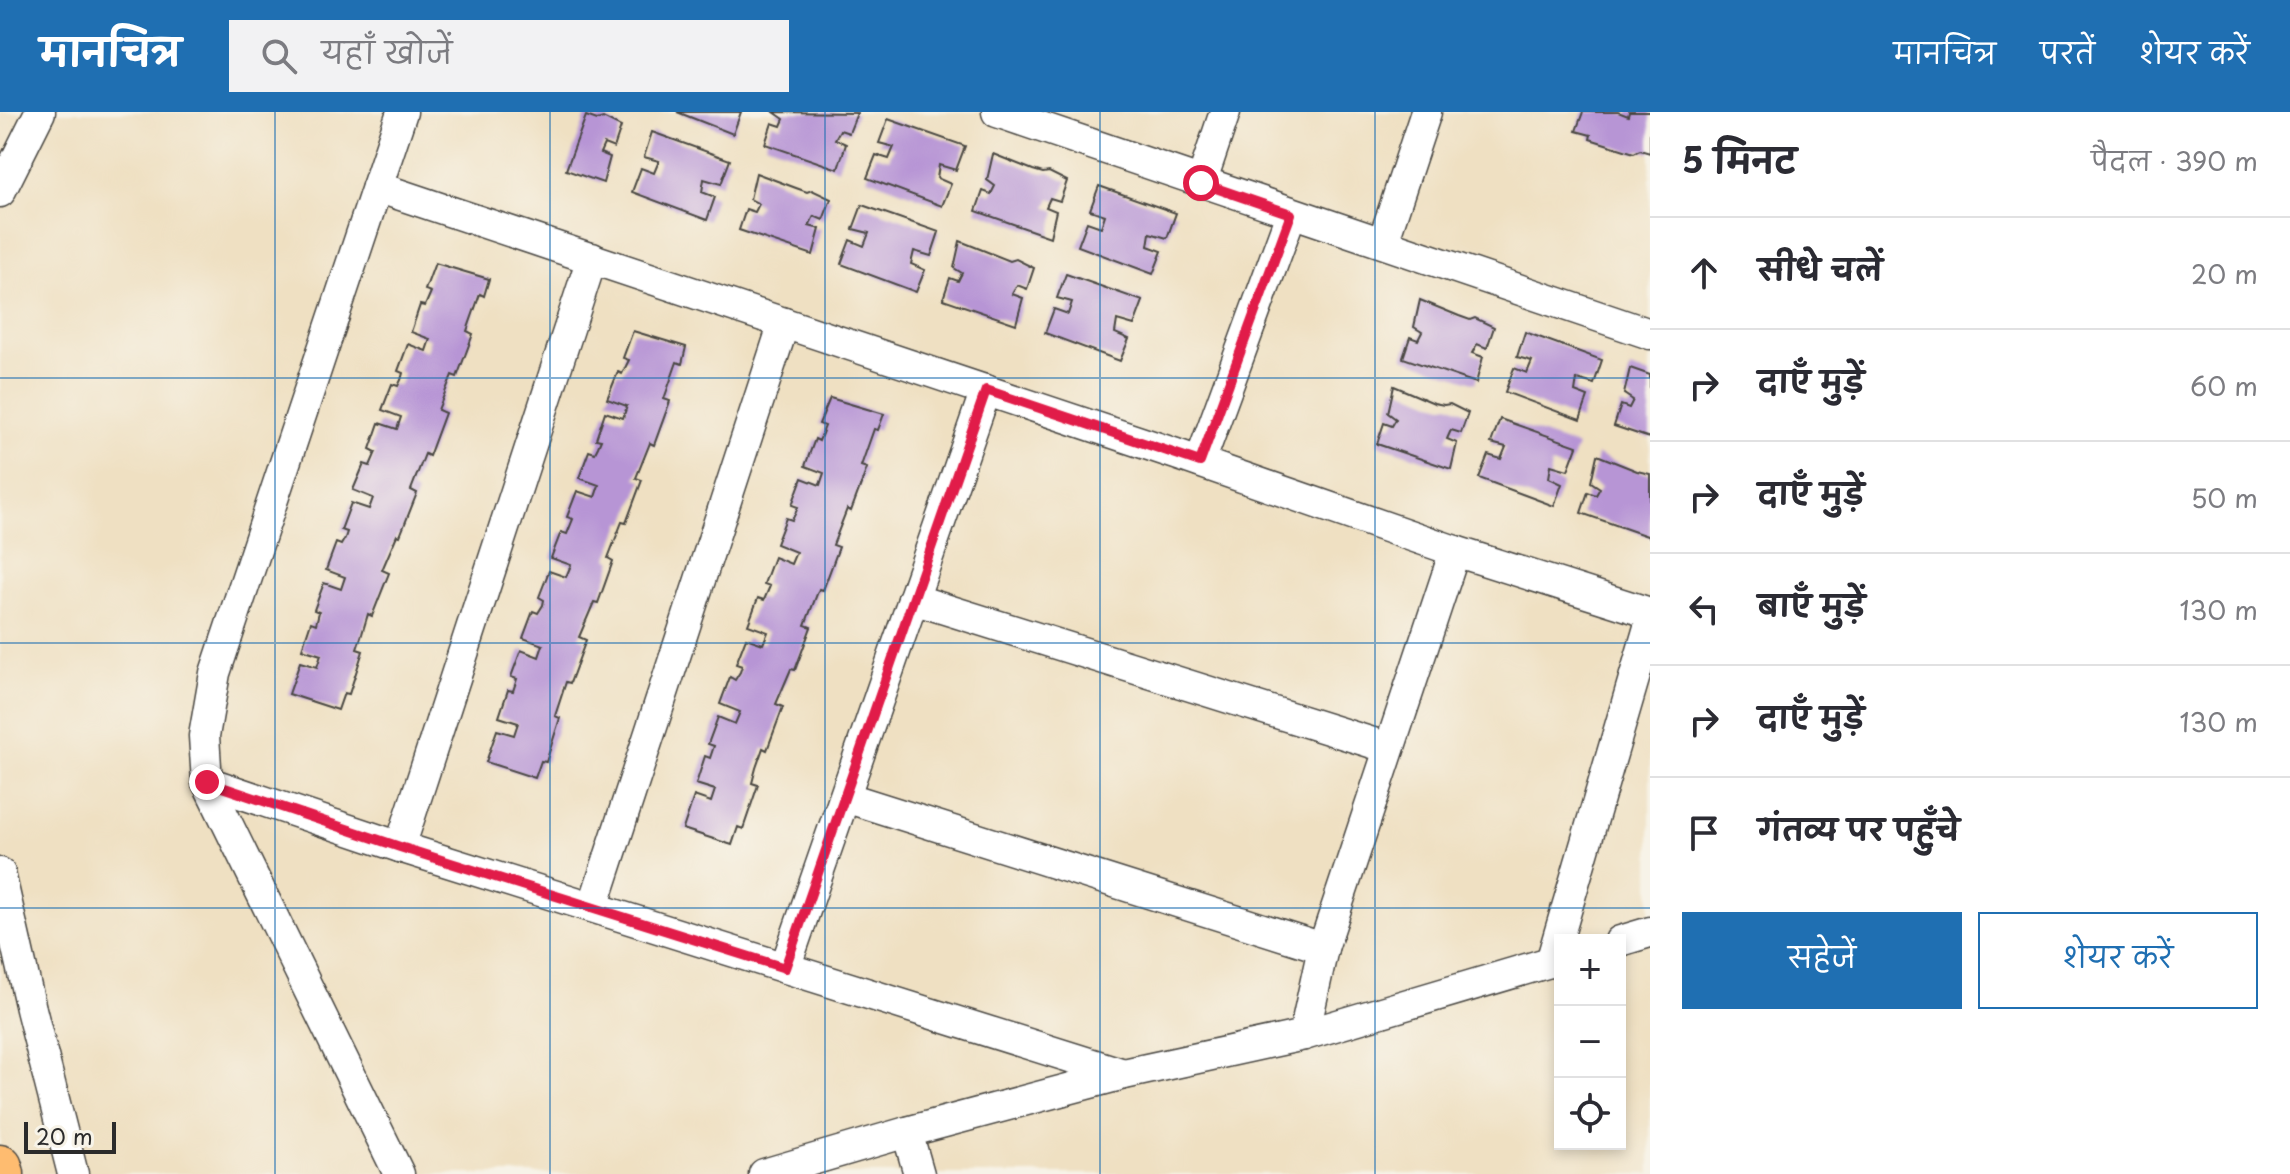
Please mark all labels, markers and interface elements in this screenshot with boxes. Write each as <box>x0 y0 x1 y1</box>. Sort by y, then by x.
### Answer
search box <box>229 20 789 92</box>
text: मानचित्र <box>40 22 181 79</box>
text: यहाँ खोजें <box>321 29 452 74</box>
text: मानचित्र <box>1893 31 1996 74</box>
text: परतें <box>2040 31 2095 74</box>
text: शेयर करें <box>2139 31 2250 74</box>
icon: search <box>257 34 301 78</box>
text: 5 मिनट <box>1682 133 1797 185</box>
text: पैदल · 390 m <box>2091 141 2258 180</box>
route start <box>1183 165 1219 201</box>
text: सीधे चलें <box>1758 246 1883 291</box>
icon: ahead <box>1682 251 1726 295</box>
text: 20 m <box>2191 254 2258 293</box>
text: दाएँ मुड़ें <box>1758 358 1864 403</box>
icon: right <box>1682 363 1726 407</box>
text: 60 m <box>2190 366 2258 405</box>
text: दाएँ मुड़ें <box>1758 470 1864 515</box>
icon: right <box>1682 475 1726 519</box>
text: 50 m <box>2191 478 2258 517</box>
text: बाएँ मुड़ें <box>1758 582 1865 627</box>
icon: left <box>1682 587 1726 631</box>
text: 130 m <box>2179 590 2258 629</box>
text: दाएँ मुड़ें <box>1758 694 1864 739</box>
icon: right <box>1682 699 1726 743</box>
text: 130 m <box>2179 702 2258 741</box>
route end <box>189 764 225 800</box>
text: गंतव्य पर पहुँचे <box>1758 806 1960 851</box>
icon: arrive <box>1682 811 1726 855</box>
button: सहेजें <box>1682 912 1962 1009</box>
button: शेयर करें <box>1978 912 2258 1009</box>
map controls <box>1554 934 1626 1150</box>
button: + <box>1554 934 1626 1006</box>
button: − <box>1554 1006 1626 1078</box>
button: locate <box>1554 1078 1626 1150</box>
scale bar <box>24 1118 116 1154</box>
text: 20 m <box>36 1119 93 1152</box>

